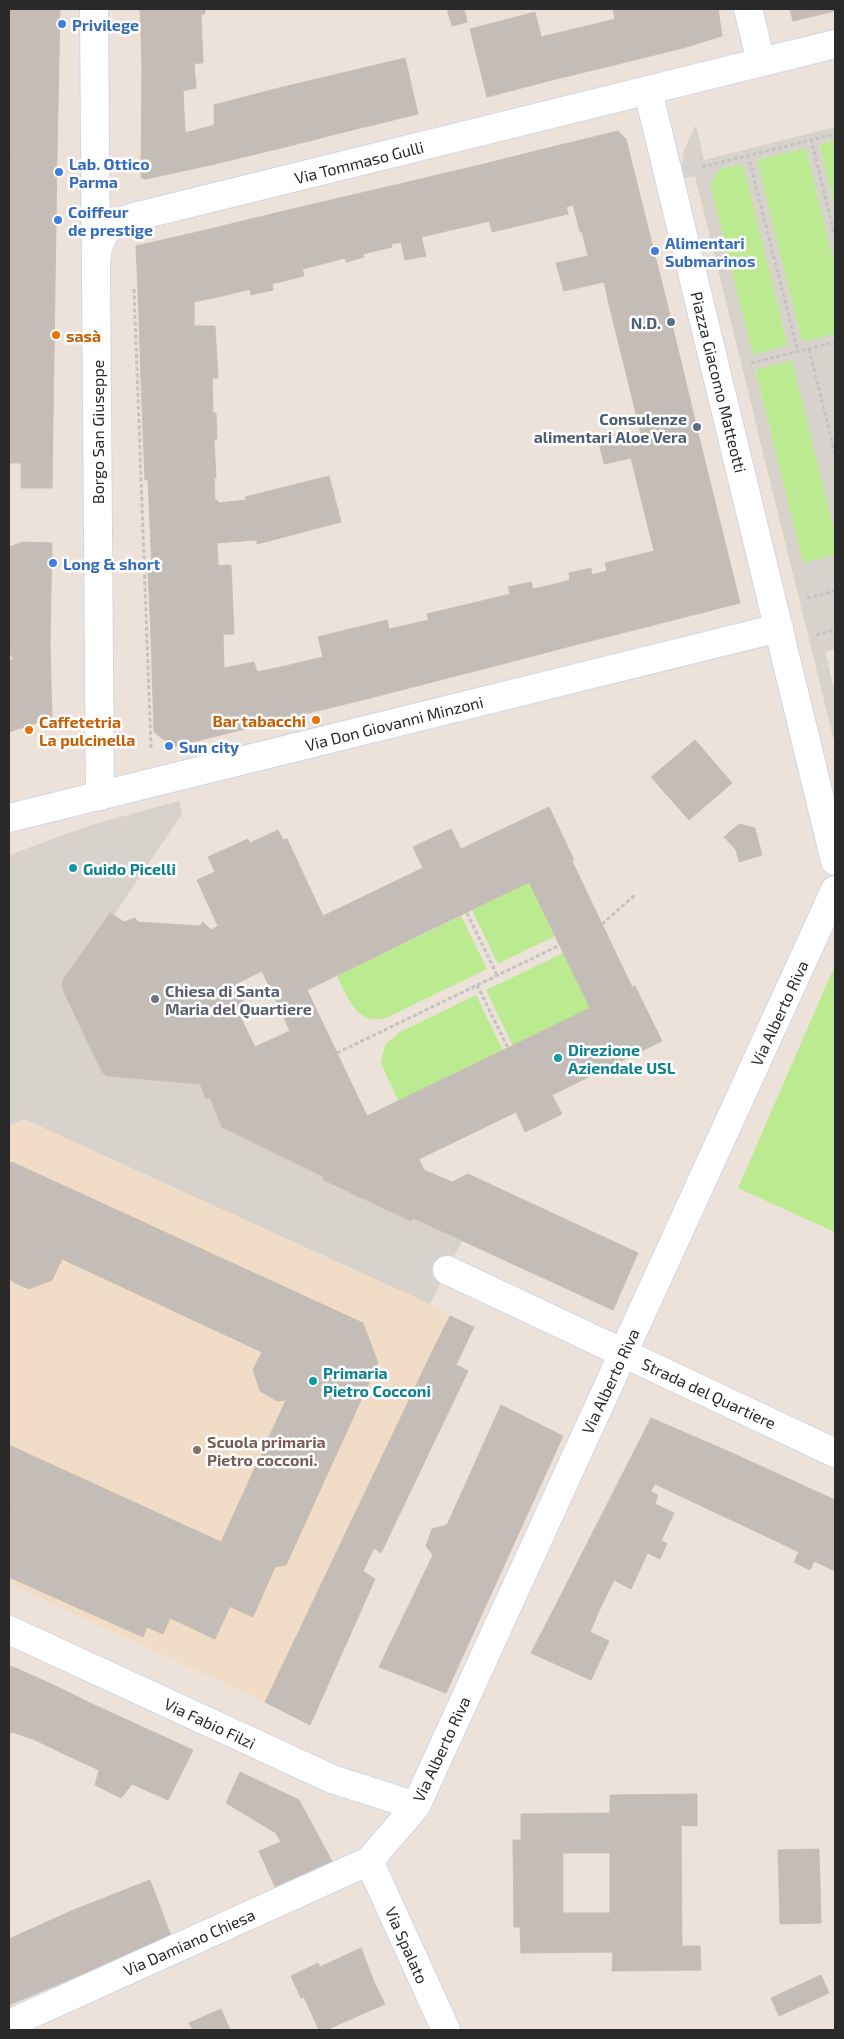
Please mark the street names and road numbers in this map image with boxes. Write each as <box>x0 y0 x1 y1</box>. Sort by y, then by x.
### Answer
street label: Via Tommaso Gulli <box>292 137 426 187</box>
street label: Piazza Giacomo Matteotti <box>687 289 751 475</box>
street label: Borgo San Giuseppe <box>88 360 107 504</box>
street label: Via Don Giovanni Minzoni <box>303 692 485 754</box>
street label: Via Alberto Riva <box>746 957 812 1069</box>
street label: Via Alberto Riva <box>577 1325 643 1437</box>
street label: Strada del Quartiere <box>638 1354 779 1433</box>
street label: Via Alberto Riva <box>408 1693 474 1805</box>
street label: Via Fabio Filzi <box>161 1694 259 1752</box>
street label: Via Damiano Chiesa <box>120 1904 258 1980</box>
street label: Via Spalato <box>382 1904 432 1986</box>

